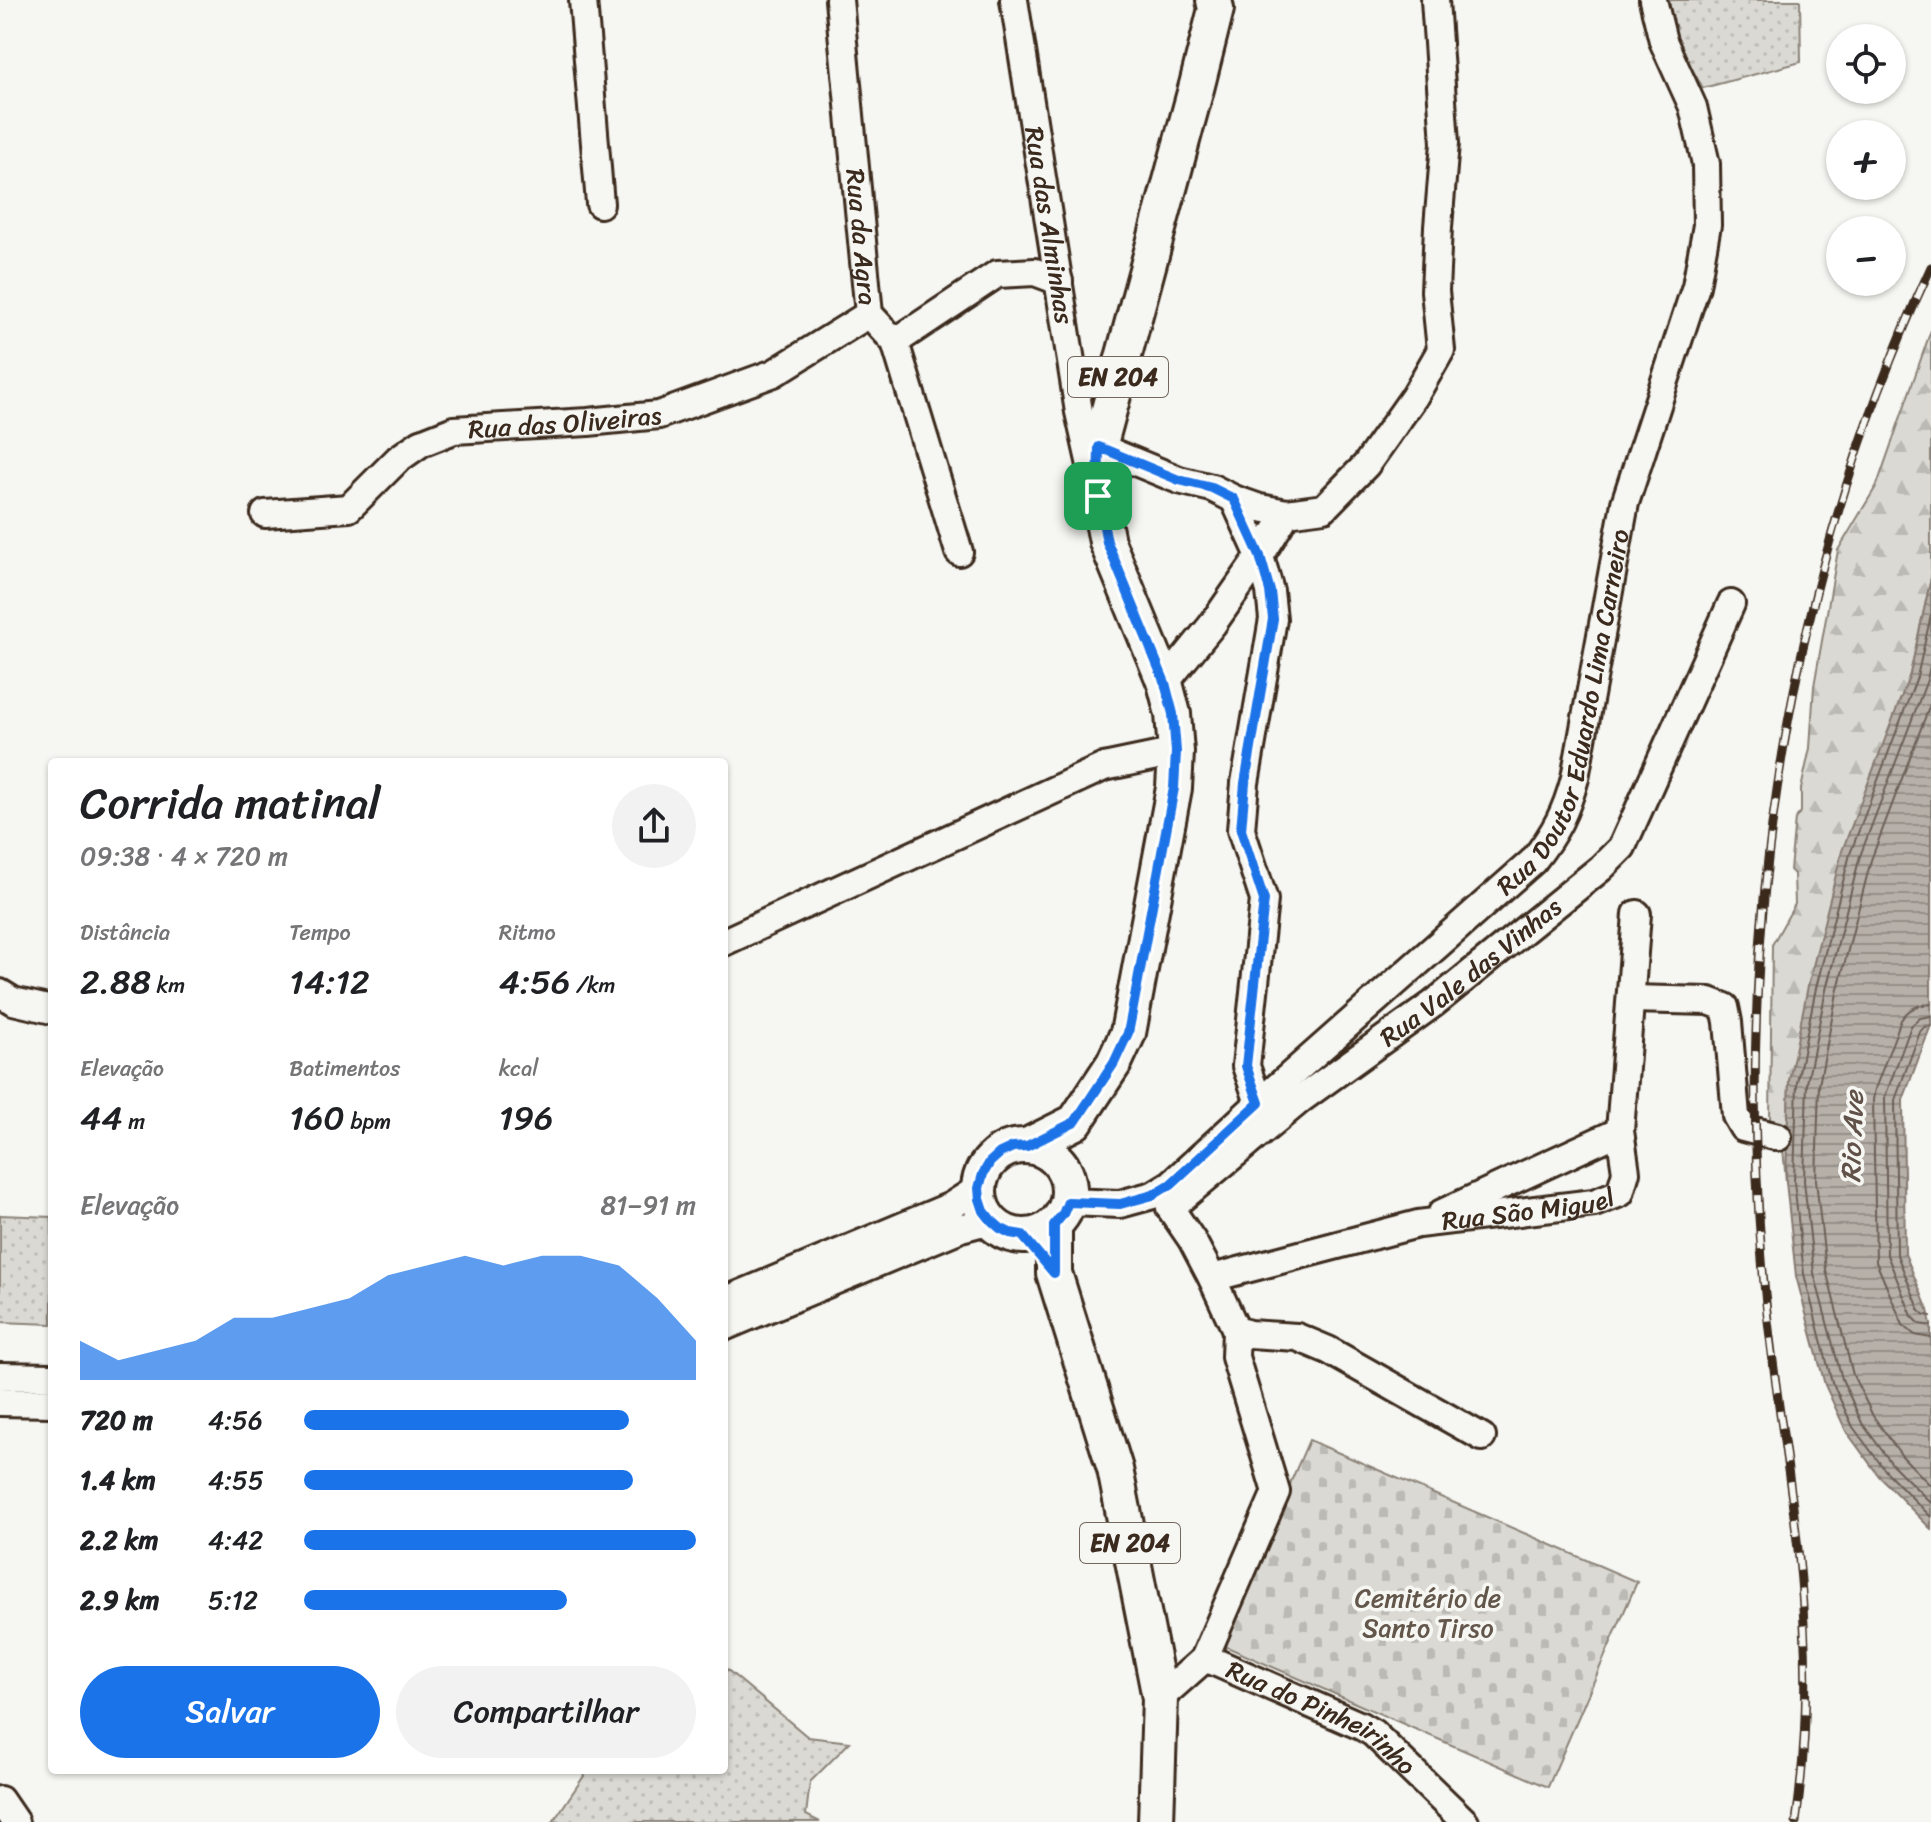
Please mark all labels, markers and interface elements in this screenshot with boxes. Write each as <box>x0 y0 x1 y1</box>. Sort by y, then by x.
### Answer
map controls <box>1826 24 1906 296</box>
button: locate <box>1826 24 1906 104</box>
button: + <box>1826 120 1906 200</box>
street label: Rua das Alminhas <box>1011 123 1088 328</box>
street label: Rua da Agra <box>832 167 891 307</box>
button: − <box>1826 216 1906 296</box>
road number: EN 204 <box>1068 357 1168 397</box>
street label: Rua das Oliveiras <box>467 392 664 452</box>
pin <box>1064 462 1132 530</box>
icon: arrive <box>1076 474 1120 518</box>
street label: Rua Doutor Eduardo Lima Carneiro <box>1485 525 1643 907</box>
text: Corrida matinal <box>80 764 381 842</box>
button: share <box>612 784 696 868</box>
text: 09:38 · 4 × 720 m <box>80 833 288 879</box>
street label: Rua Vale das Vinhas <box>1369 885 1572 1059</box>
text: Distância <box>80 913 170 952</box>
text: Tempo <box>289 913 351 952</box>
text: Ritmo <box>499 913 556 952</box>
text: 2.88 <box>80 952 151 1012</box>
text: 14:12 <box>289 952 370 1012</box>
text: 4:56 <box>499 952 570 1012</box>
text: km <box>151 966 185 1005</box>
text: /km <box>570 966 615 1005</box>
text: Elevação <box>80 1049 164 1088</box>
text: Batimentos <box>289 1049 400 1088</box>
text: kcal <box>499 1049 539 1088</box>
text: 44 <box>80 1088 123 1148</box>
text: 160 <box>289 1088 345 1148</box>
text: 196 <box>499 1088 553 1148</box>
water label: Rio Ave <box>1826 1088 1878 1183</box>
text: m <box>123 1102 145 1141</box>
text: bpm <box>345 1102 391 1141</box>
street label: Rua São Miguel <box>1439 1174 1622 1244</box>
text: Elevação <box>80 1182 179 1228</box>
text: 81–91 m <box>601 1182 696 1228</box>
text: 720 m <box>80 1397 153 1443</box>
text: 4:56 <box>208 1397 263 1443</box>
text: 1.4 km <box>80 1457 156 1503</box>
text: 4:55 <box>208 1457 264 1503</box>
text: 2.2 km <box>80 1517 158 1563</box>
text: 4:42 <box>208 1517 263 1563</box>
road number: EN 204 <box>1080 1523 1180 1563</box>
park label: Cemitério de Santo Tirso <box>1355 1575 1501 1651</box>
text: 2.9 km <box>80 1577 159 1623</box>
text: 5:12 <box>208 1577 258 1623</box>
street label: Rua do Pinheirinho <box>1219 1647 1428 1787</box>
button: Salvar <box>80 1666 380 1758</box>
button: Compartilhar <box>396 1666 696 1758</box>

